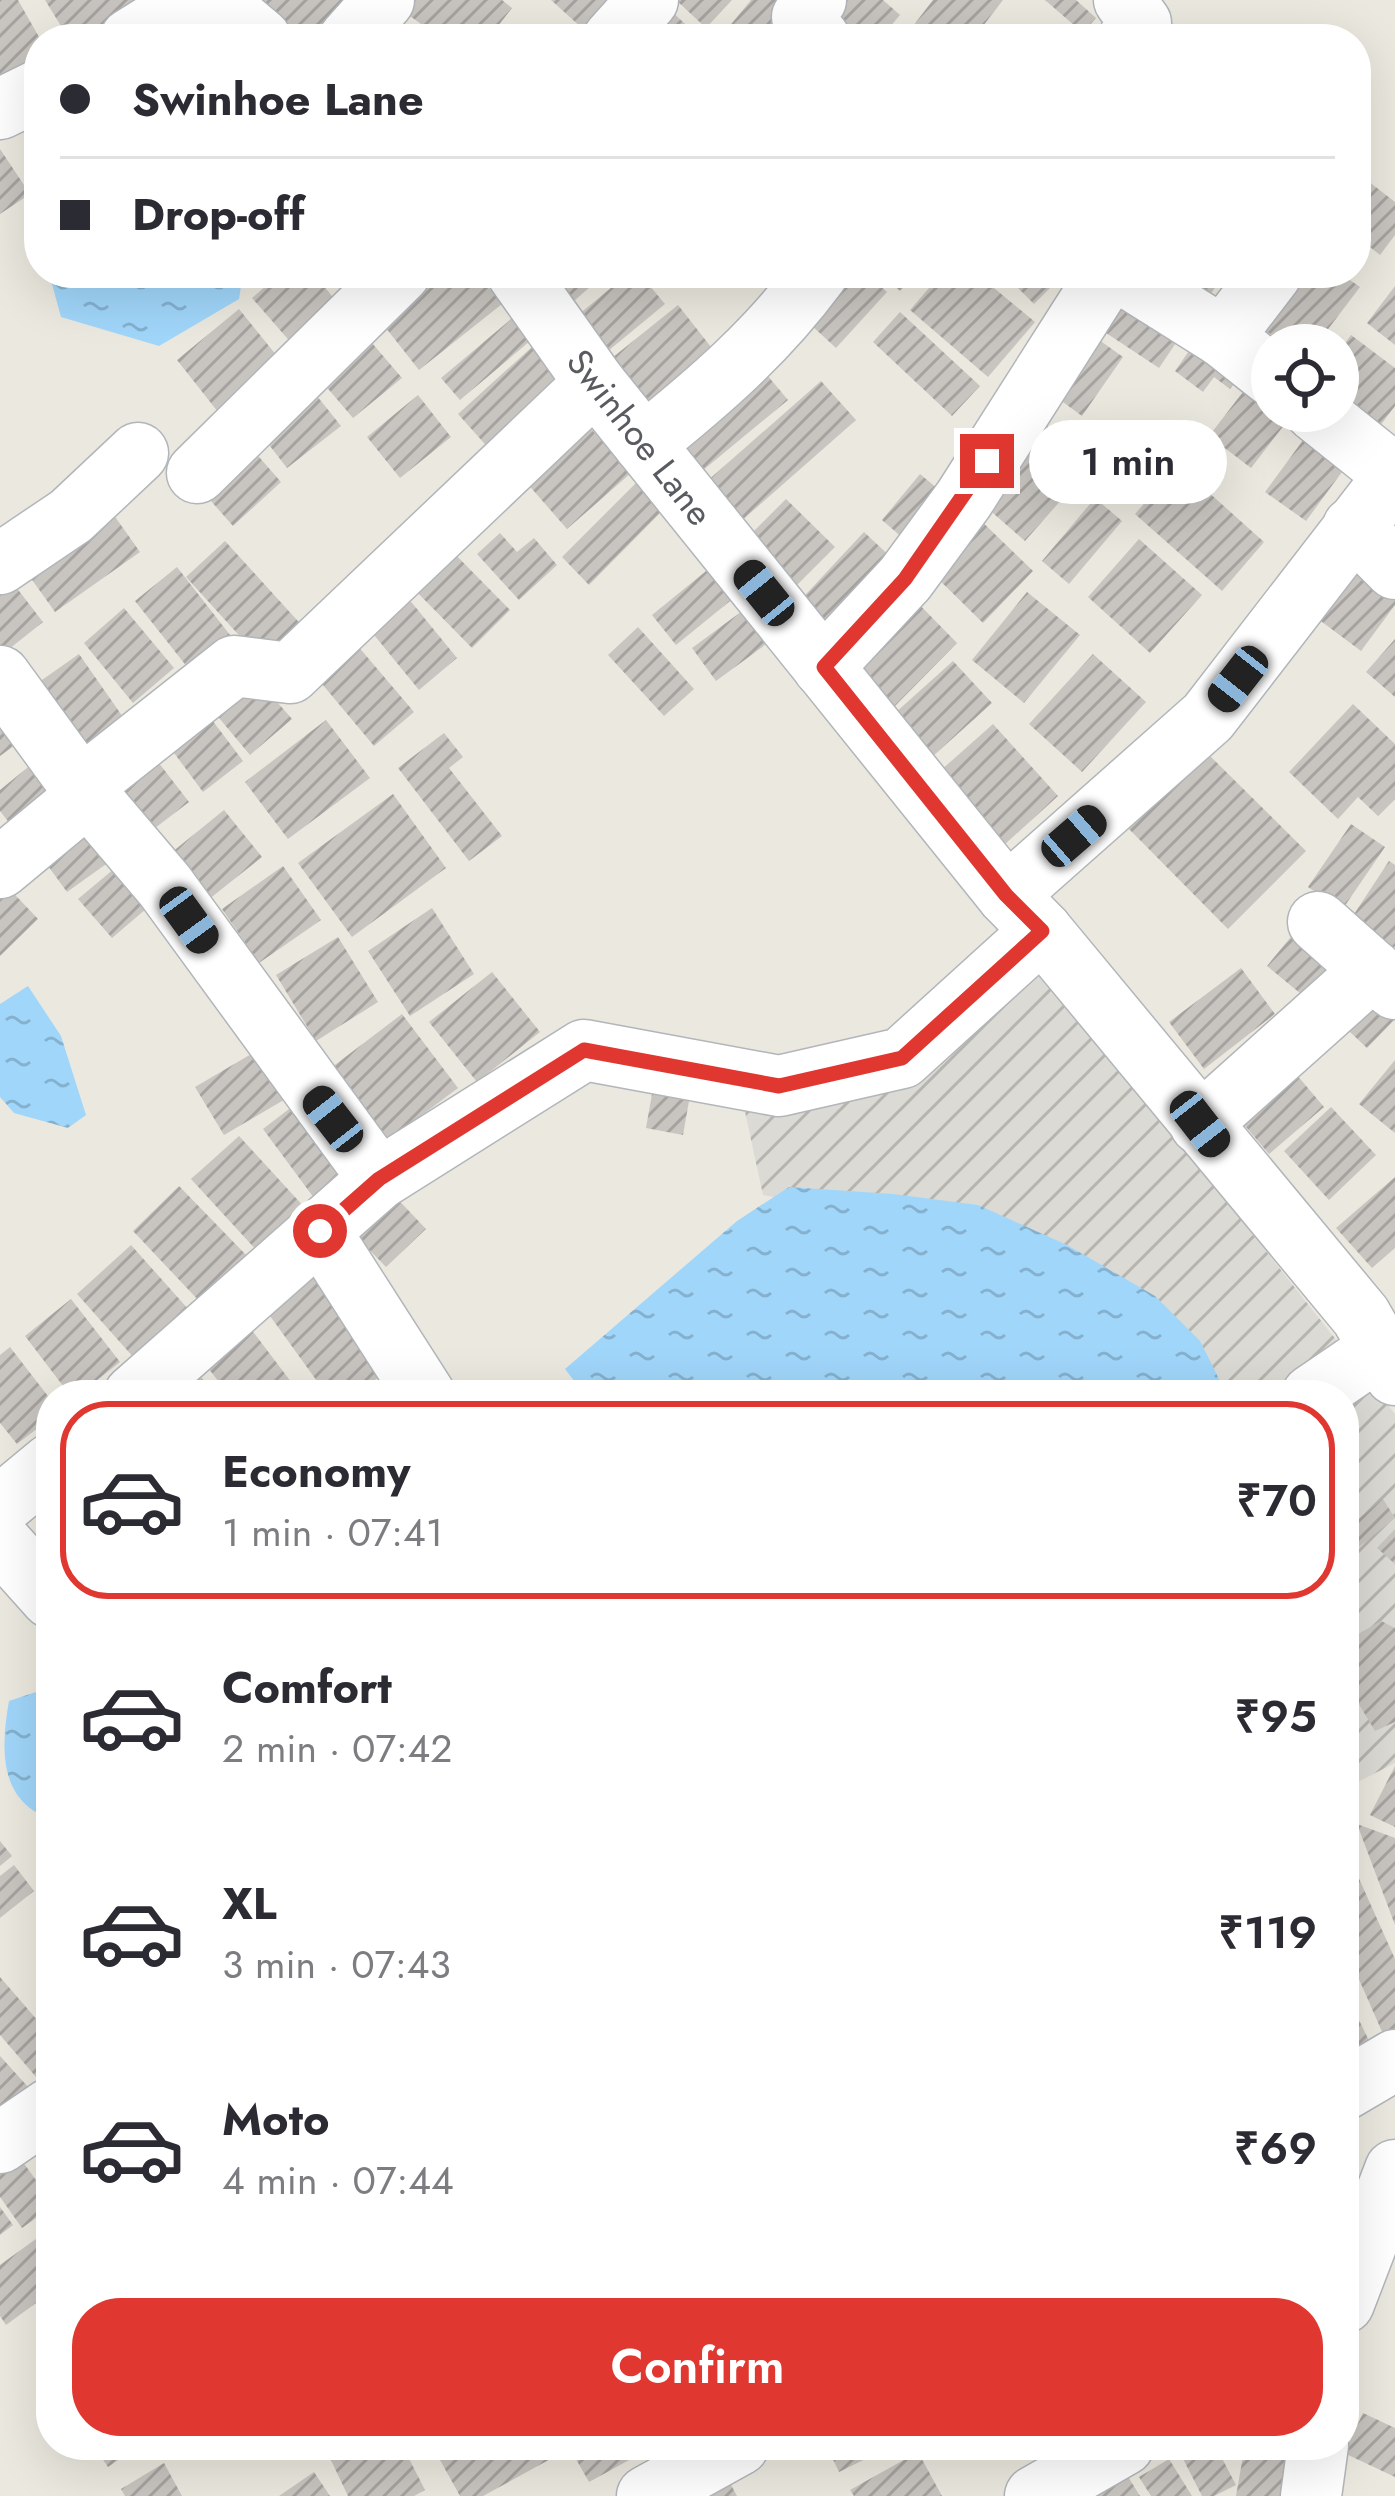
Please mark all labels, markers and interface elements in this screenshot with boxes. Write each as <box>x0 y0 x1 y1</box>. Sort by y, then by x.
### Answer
text: Swinhoe Lane <box>132 67 424 132</box>
text: Drop-off <box>132 182 305 247</box>
map controls <box>1251 324 1359 432</box>
button: locate <box>1251 324 1359 432</box>
street label: Swinhoe Lane <box>554 338 726 536</box>
callout: 1 min <box>1029 419 1227 503</box>
text: 1 min <box>1081 433 1175 490</box>
route end <box>960 434 1014 488</box>
car <box>727 554 801 632</box>
car <box>1202 640 1274 718</box>
car <box>1035 799 1113 873</box>
car <box>153 880 225 960</box>
car <box>297 1080 369 1158</box>
car <box>1164 1085 1236 1163</box>
route start <box>293 1204 347 1258</box>
text: Economy <box>222 1439 410 1504</box>
icon: car <box>78 1446 186 1554</box>
text: ₹70 <box>1236 1468 1317 1533</box>
text: 1 min · 07:41 <box>222 1504 443 1561</box>
text: Comfort <box>222 1655 392 1720</box>
icon: car <box>78 1662 186 1770</box>
text: ₹95 <box>1235 1684 1317 1749</box>
text: 2 min · 07:42 <box>222 1720 453 1777</box>
text: XL <box>222 1871 277 1936</box>
icon: car <box>78 1878 186 1986</box>
text: ₹119 <box>1218 1900 1317 1965</box>
text: 3 min · 07:43 <box>222 1936 451 1993</box>
text: Moto <box>222 2087 330 2152</box>
icon: car <box>78 2094 186 2202</box>
text: ₹69 <box>1234 2116 1317 2181</box>
text: 4 min · 07:44 <box>222 2152 454 2209</box>
button: Confirm <box>72 2298 1323 2436</box>

